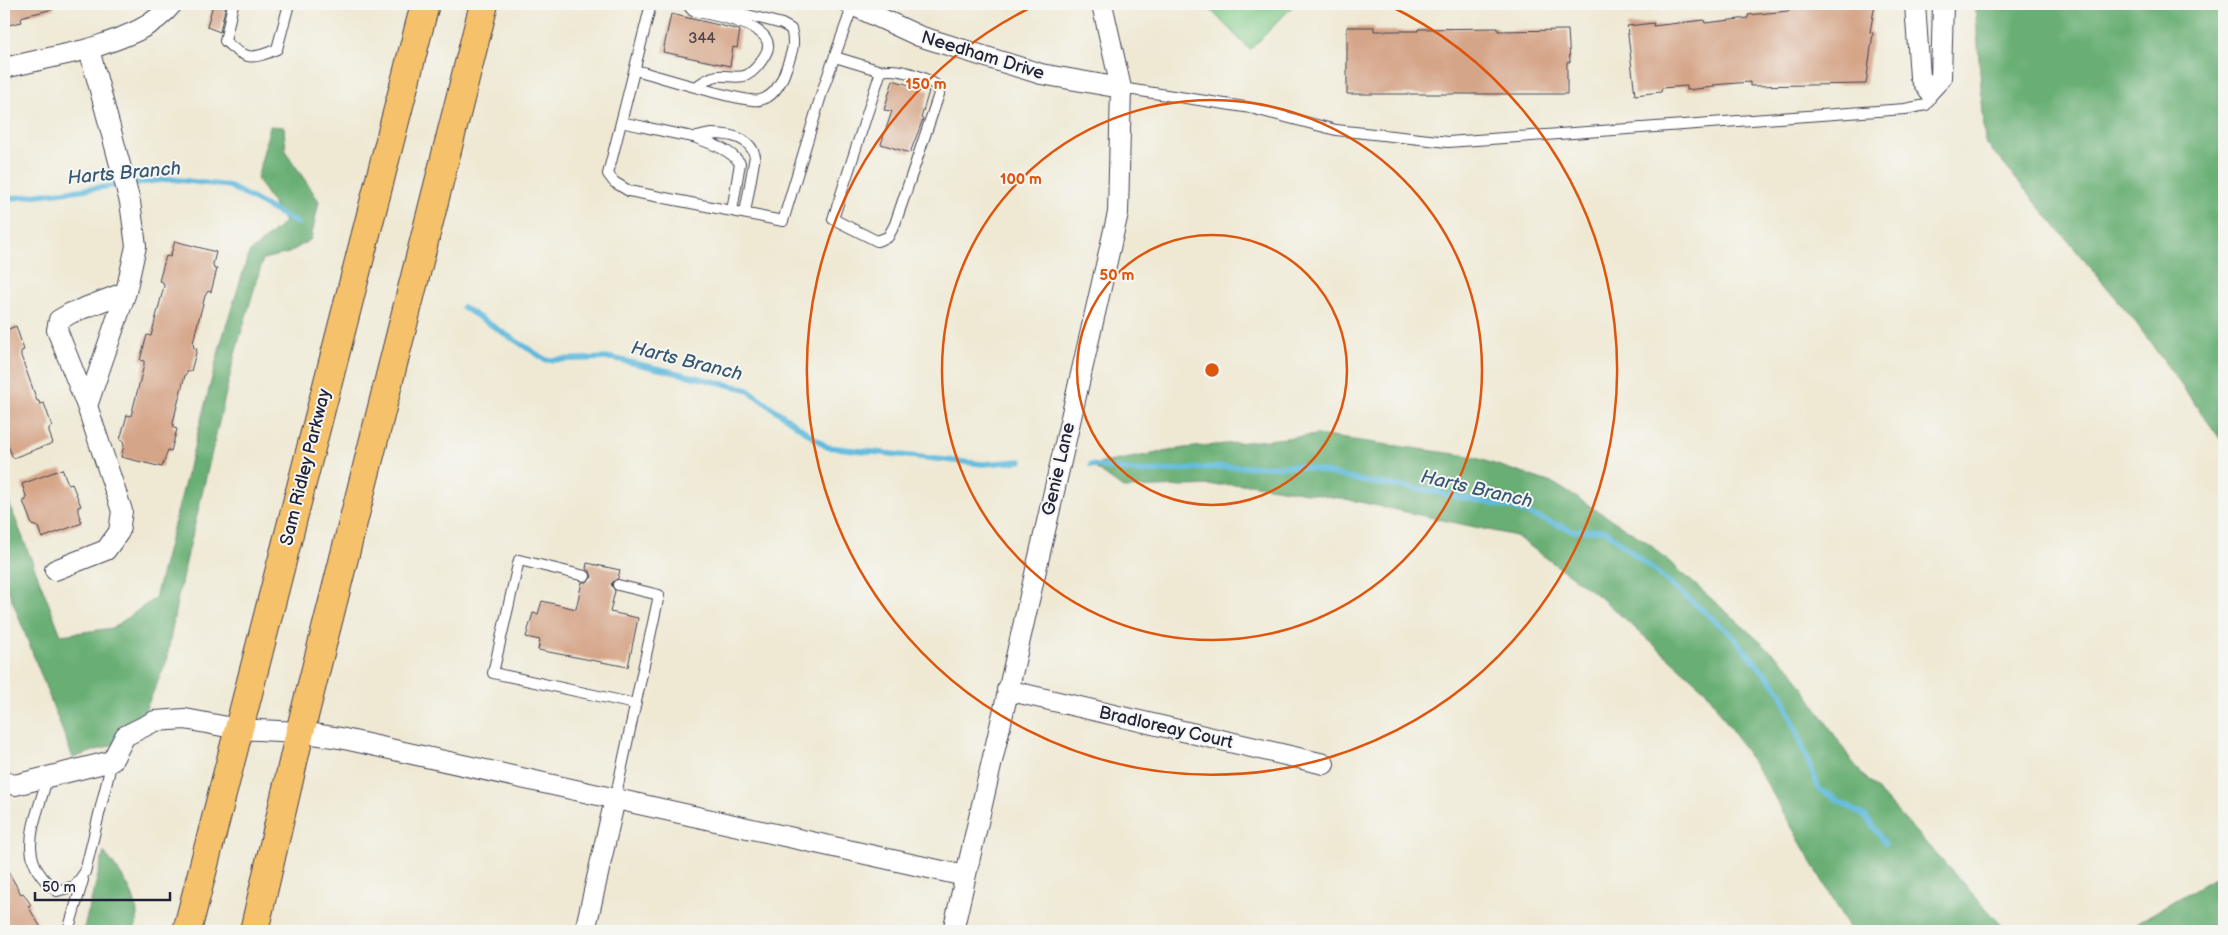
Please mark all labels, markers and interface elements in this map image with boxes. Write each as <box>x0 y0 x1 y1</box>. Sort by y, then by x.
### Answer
street label: Needham Drive <box>919 27 1047 84</box>
house number: 344 <box>688 29 716 48</box>
text: 150 m <box>905 75 947 94</box>
water label: Harts Branch <box>66 157 182 190</box>
text: 100 m <box>1000 170 1042 189</box>
text: 50 m <box>1100 266 1135 285</box>
water label: Harts Branch <box>629 337 745 386</box>
centre of rings <box>1203 361 1221 379</box>
street label: Sam Ridley Parkway <box>276 386 335 548</box>
street label: Genie Lane <box>1038 420 1079 518</box>
water label: Harts Branch <box>1419 465 1535 513</box>
street label: Bradloreay Court <box>1097 702 1235 753</box>
scale bar <box>35 870 170 902</box>
text: 50 m <box>42 878 76 897</box>

